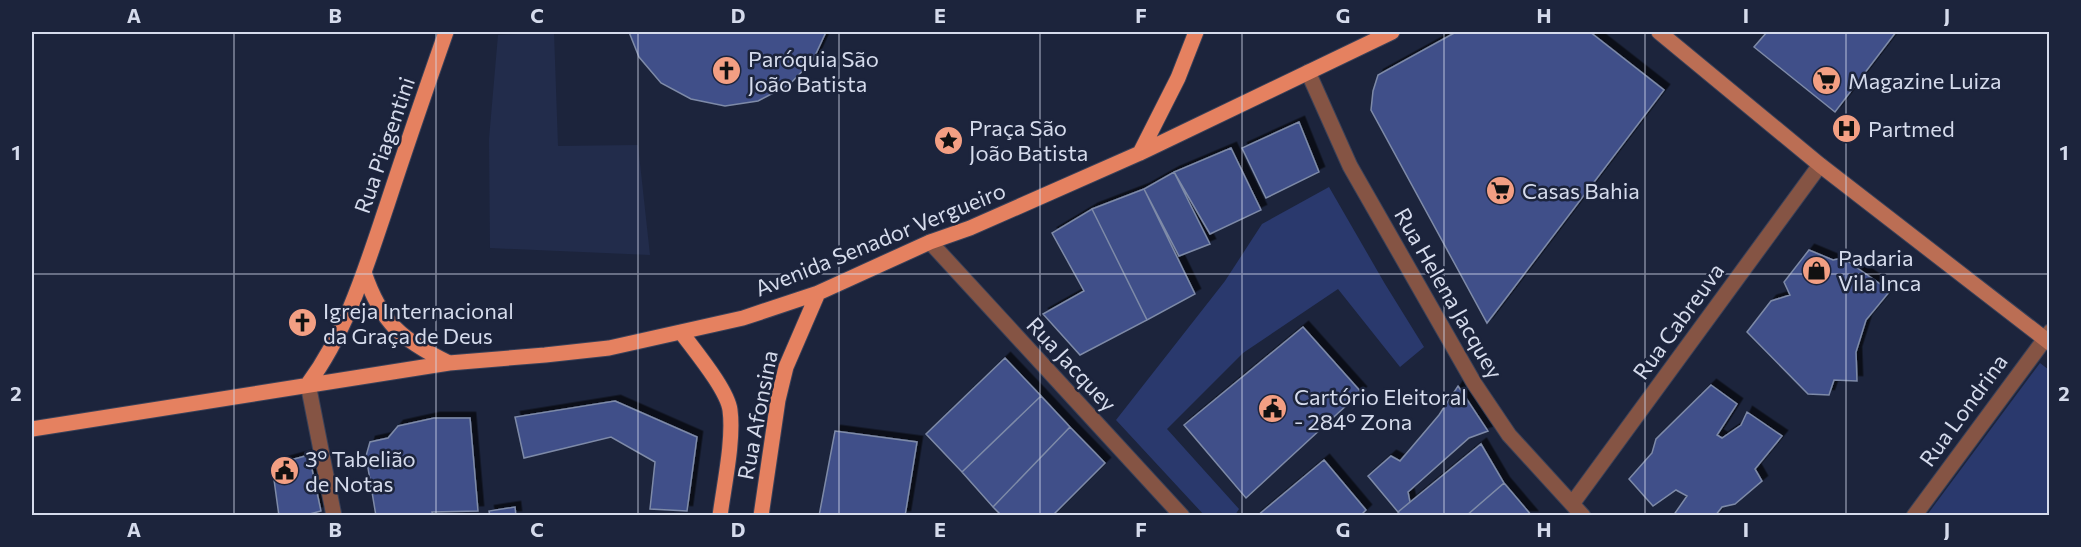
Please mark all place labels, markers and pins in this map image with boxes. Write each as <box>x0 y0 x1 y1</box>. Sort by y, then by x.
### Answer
place label: Paróquia São João Batista <box>748 45 879 97</box>
church icon: Paróquia São João Batista <box>711 55 743 87</box>
supermarket icon: Magazine Luiza <box>1811 64 1843 96</box>
place label: Magazine Luiza <box>1848 67 2002 94</box>
hospital icon: Partmed <box>1831 112 1863 144</box>
place label: Praça São João Batista <box>969 114 1088 166</box>
place label: Partmed <box>1868 115 1955 142</box>
place icon: Praça São João Batista <box>932 124 964 156</box>
supermarket icon: Casas Bahia <box>1485 174 1517 206</box>
place label: Casas Bahia <box>1522 177 1640 204</box>
place label: Padaria Vila Inca <box>1838 244 1921 296</box>
shop icon: Padaria Vila Inca <box>1801 254 1833 286</box>
place label: Igreja Internacional da Graça de Deus <box>323 297 514 349</box>
church icon: Igreja Internacional da Graça de Deus <box>286 307 318 339</box>
place label: Cartório Eleitoral - 284º Zona <box>1294 383 1467 435</box>
public building icon: Cartório Eleitoral - 284º Zona <box>1257 393 1289 425</box>
place label: 3º Tabelião de Notas <box>305 445 416 497</box>
public building icon: 3º Tabelião de Notas <box>268 455 300 487</box>

